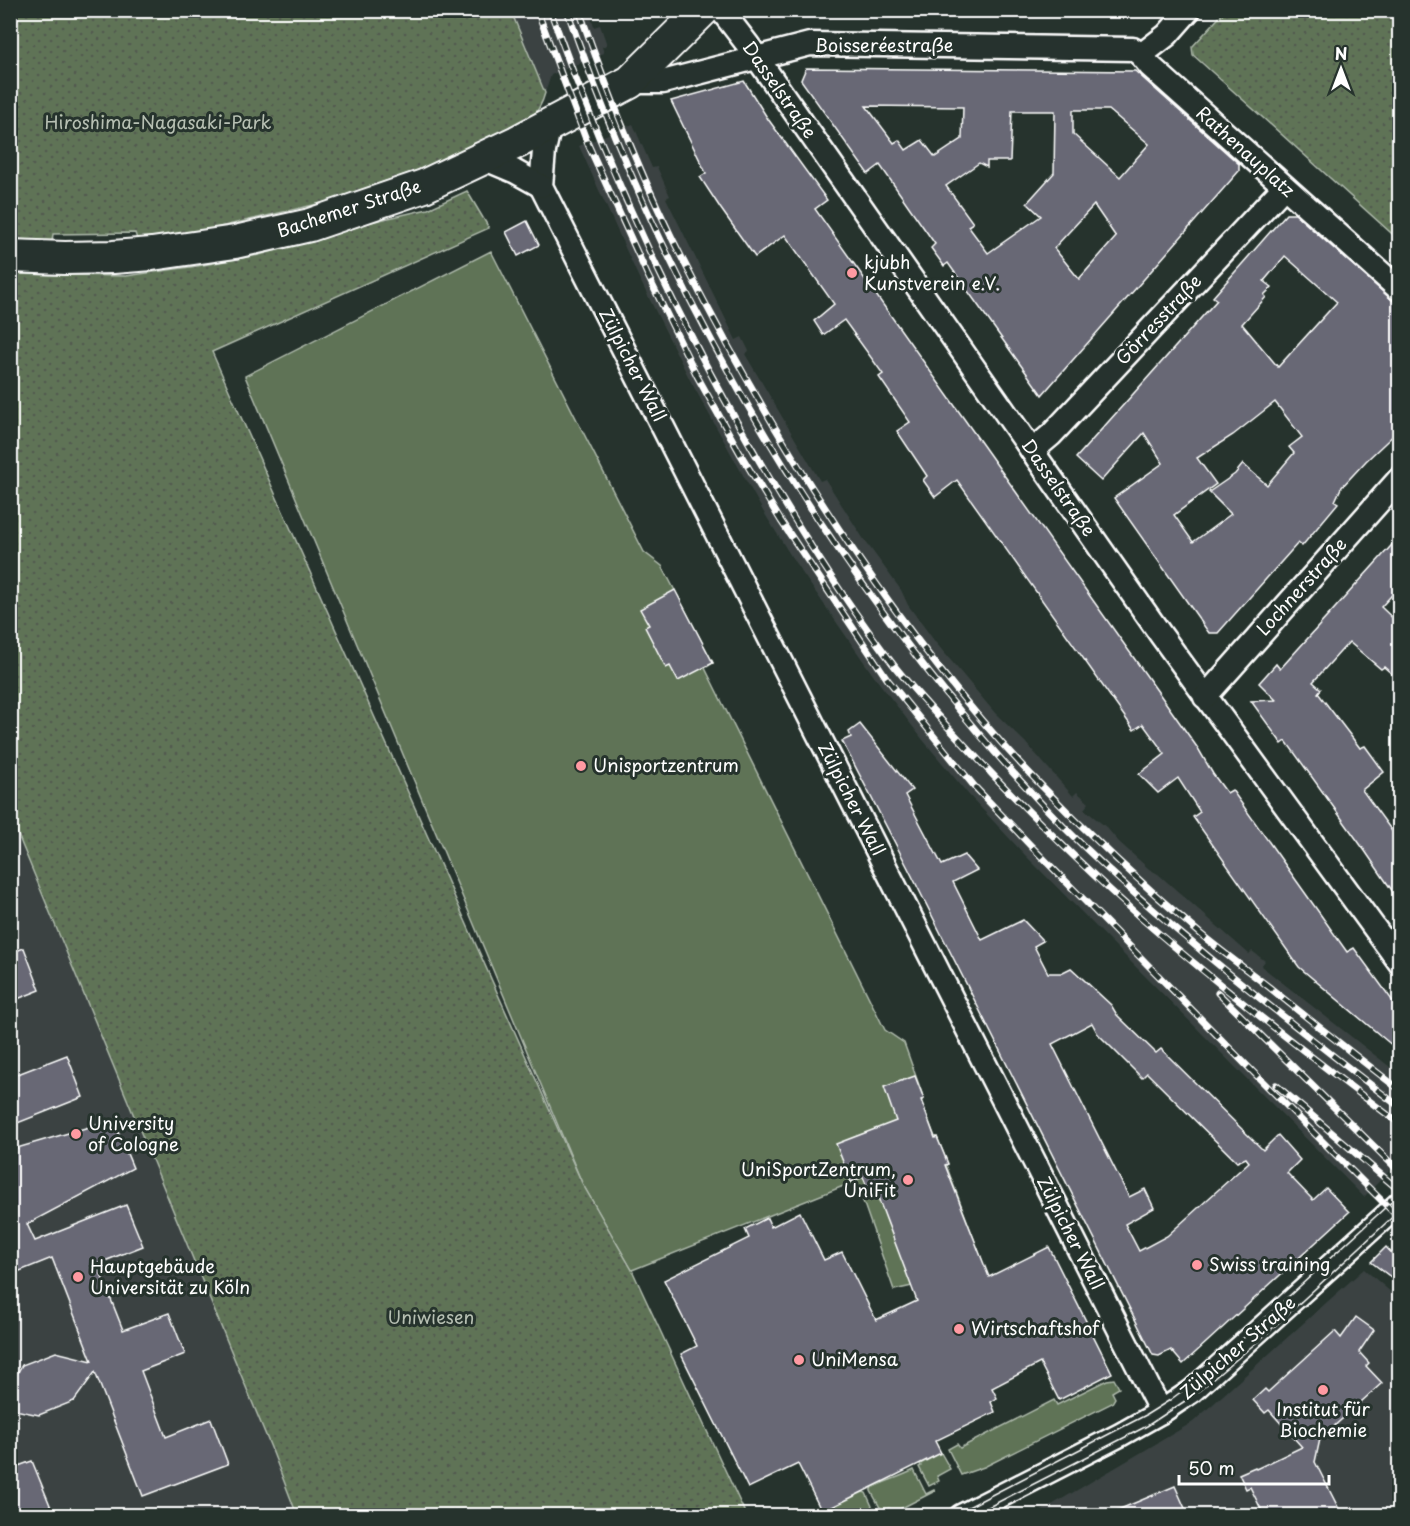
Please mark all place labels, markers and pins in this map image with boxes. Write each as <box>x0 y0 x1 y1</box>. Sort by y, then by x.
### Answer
place label: kjubh Kunstverein e.V. <box>864 248 1000 296</box>
marker: kjubh Kunstverein e.V. <box>845 266 859 280</box>
place label: Unisportzentrum <box>593 751 739 778</box>
marker: Unisportzentrum <box>574 759 588 773</box>
place label: University of Cologne <box>88 1109 179 1157</box>
marker: University of Cologne <box>69 1127 83 1141</box>
place label: UniSportZentrum, UniFit <box>741 1155 896 1203</box>
marker: UniSportZentrum, UniFit <box>901 1173 915 1187</box>
place label: Swiss training <box>1209 1250 1330 1277</box>
place label: Hauptgebäude Universität zu Köln <box>90 1252 250 1300</box>
marker: Swiss training <box>1190 1258 1204 1272</box>
marker: Hauptgebäude Universität zu Köln <box>71 1270 85 1284</box>
place label: Wirtschaftshof <box>971 1314 1101 1341</box>
marker: Wirtschaftshof <box>952 1322 966 1336</box>
place label: UniMensa <box>811 1345 899 1372</box>
marker: UniMensa <box>792 1353 806 1367</box>
marker: Institut für Biochemie <box>1316 1383 1330 1397</box>
place label: Institut für Biochemie <box>1276 1395 1370 1443</box>

